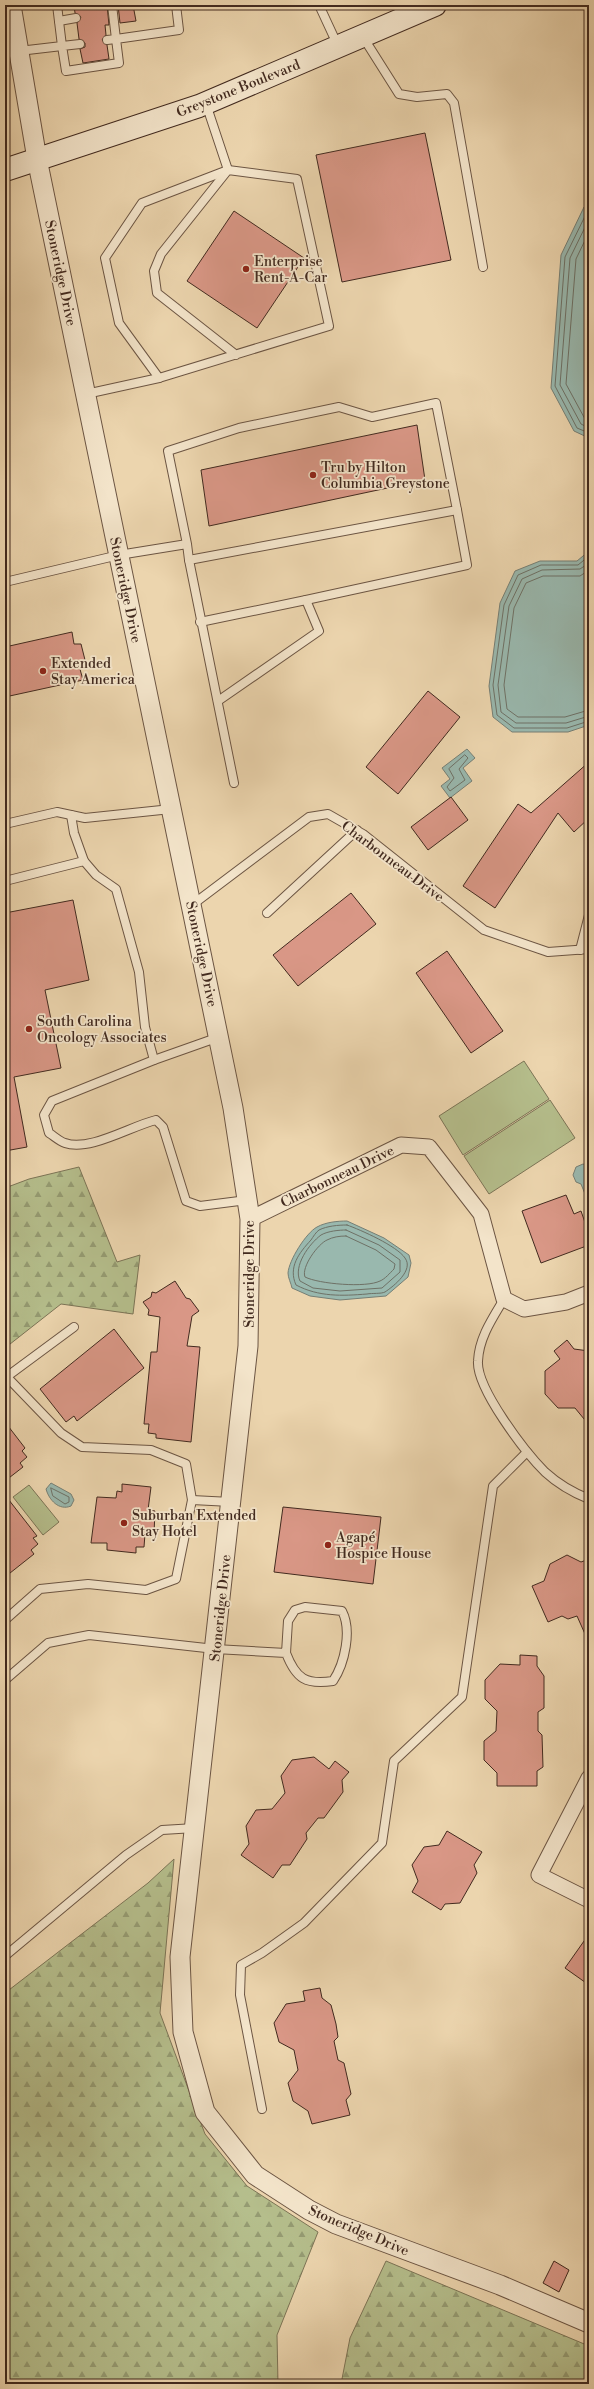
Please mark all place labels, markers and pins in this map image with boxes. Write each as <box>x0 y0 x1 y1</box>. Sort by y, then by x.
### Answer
place label: Enterprise Rent-A-Car <box>254 253 327 287</box>
marker: Enterprise Rent-A-Car <box>241 264 251 274</box>
place label: Tru by Hilton Columbia Greystone <box>321 459 450 493</box>
marker: Tru by Hilton Columbia Greystone <box>308 470 318 480</box>
place label: Extended Stay America <box>51 655 136 689</box>
marker: Extended Stay America <box>38 666 48 676</box>
place label: South Carolina Oncology Associates <box>37 1013 167 1047</box>
marker: South Carolina Oncology Associates <box>24 1024 34 1034</box>
place label: Suburban Extended Stay Hotel <box>132 1507 256 1541</box>
marker: Suburban Extended Stay Hotel <box>119 1518 129 1528</box>
place label: Agapé Hospice House <box>335 1529 431 1563</box>
marker: Agapé Hospice House <box>323 1540 333 1550</box>

